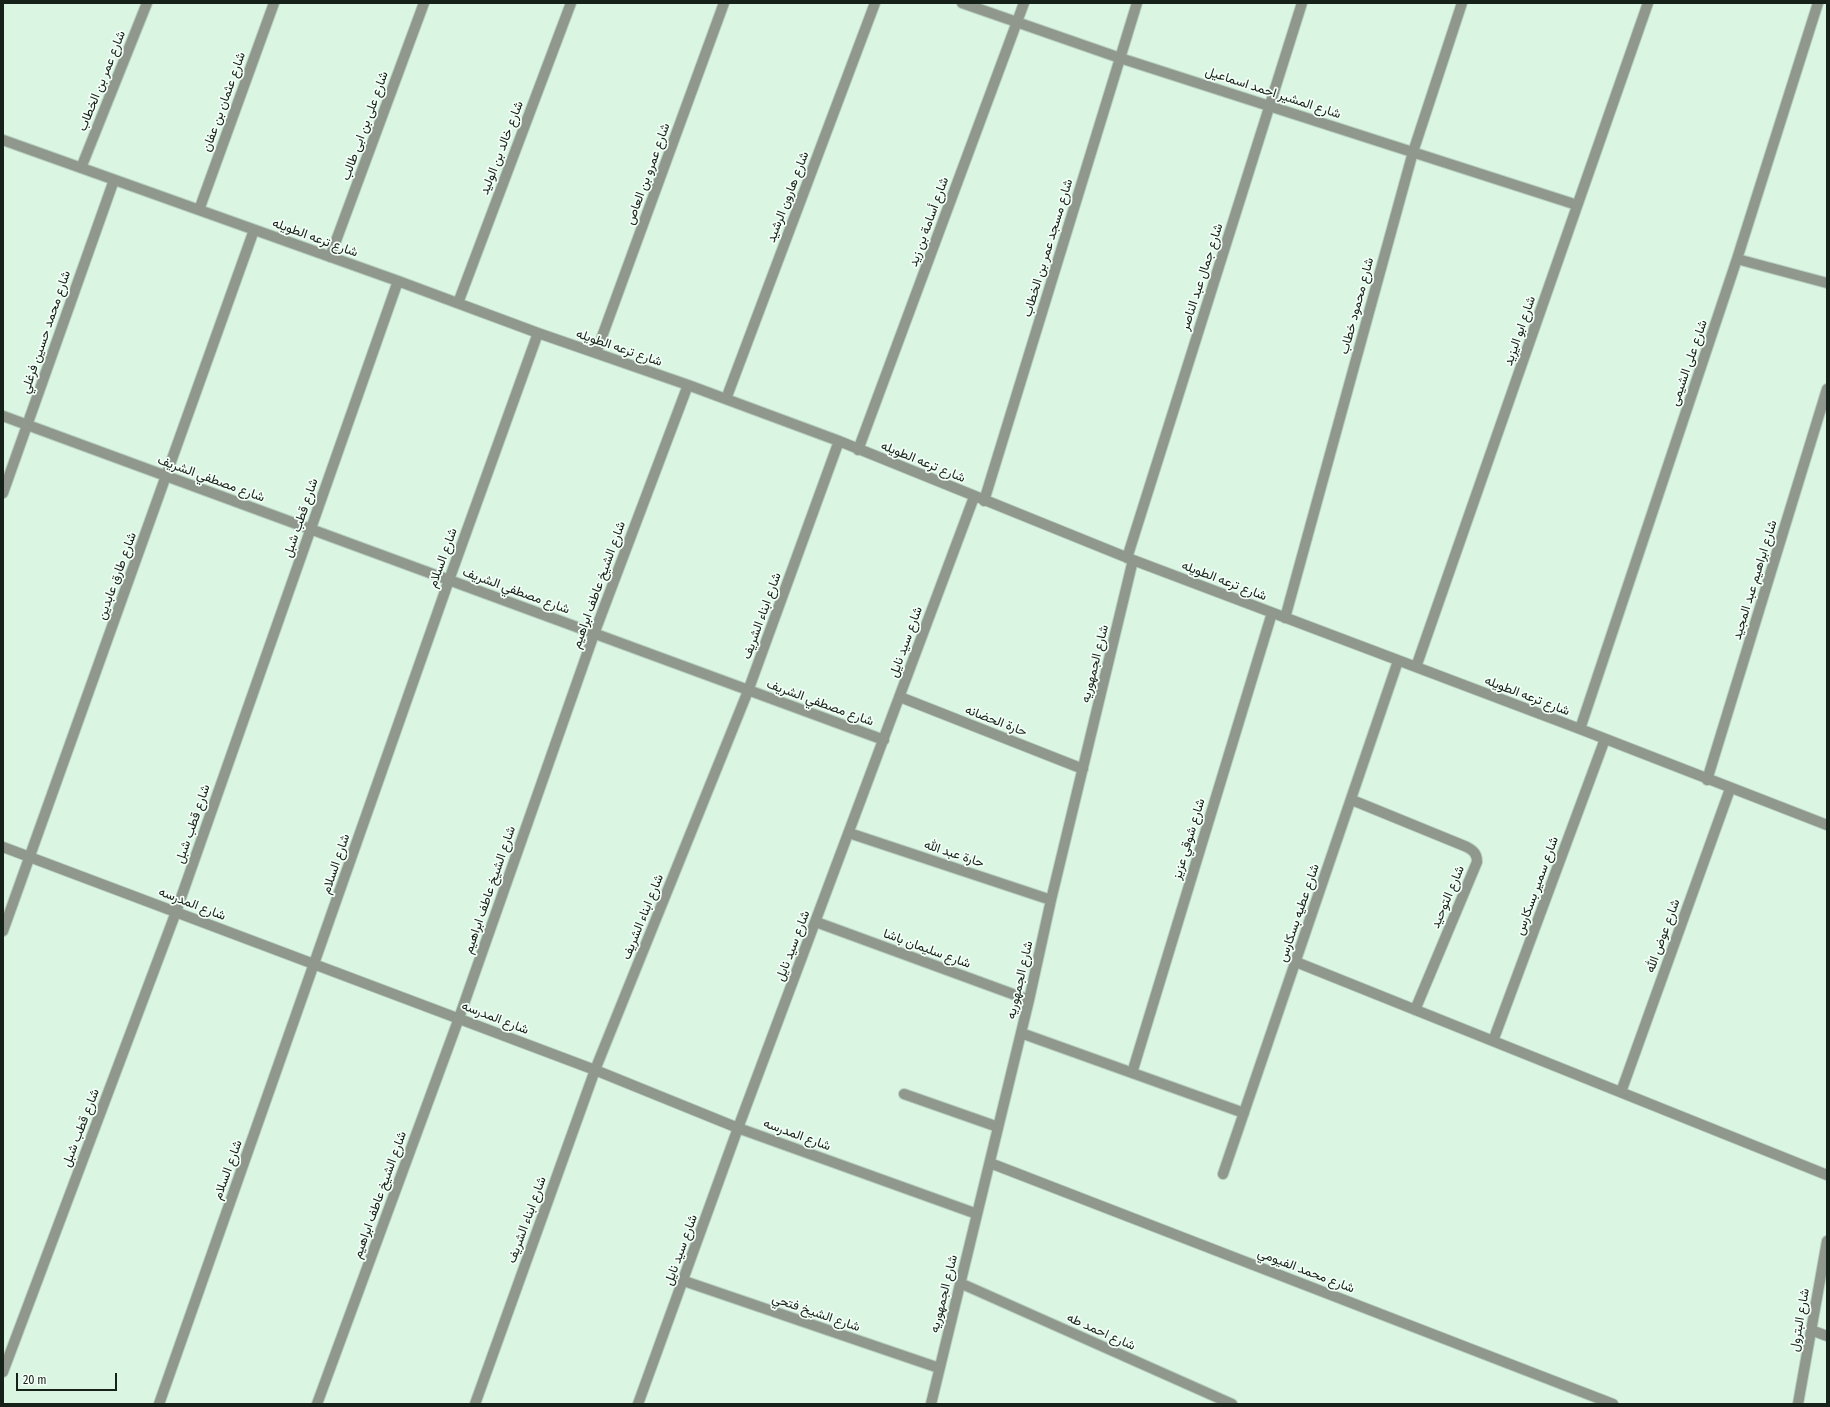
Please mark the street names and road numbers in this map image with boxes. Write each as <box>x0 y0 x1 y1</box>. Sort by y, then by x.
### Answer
street label: شارع عمر بن الخطاب <box>75 29 129 133</box>
street label: شارع عثمان بن عفان <box>199 50 249 154</box>
street label: شارع المشير احمد اسماعيل <box>1203 64 1343 122</box>
street label: شارع على بن ابى طالب <box>338 69 392 183</box>
street label: شارع خالد بن الوليد <box>477 99 527 197</box>
street label: شارع عمرو بن العاص <box>622 121 674 227</box>
street label: شارع هارون الرشيد <box>763 149 813 245</box>
street label: شارع أسامة بن زيد <box>906 175 952 269</box>
street label: شارع مسجد عمر بن الخطاب <box>1020 177 1076 319</box>
street label: شارع ترعه الطويله <box>270 215 360 261</box>
street label: شارع جمال عبد الناصر <box>1177 221 1227 333</box>
street label: شارع محمود خطاب <box>1337 256 1377 356</box>
street label: شارع محمد حسين فرغلي <box>18 268 74 396</box>
street label: شارع ابو اليزيد <box>1501 294 1539 368</box>
street label: شارع على الشيمى <box>1667 318 1711 408</box>
street label: شارع ترعه الطويله <box>574 326 664 370</box>
street label: شارع ترعه الطويله <box>878 438 968 486</box>
street label: شارع مصطفي الشريف <box>155 452 267 506</box>
street label: شارع قطب شبل <box>280 476 322 560</box>
street label: شارع ابراهيم عبد المجيد <box>1729 518 1781 642</box>
street label: شارع الشيخ عاطف ابراهيم <box>569 519 629 651</box>
street label: شارع السلام <box>425 526 461 590</box>
street label: شارع طارق عابدين <box>94 530 140 622</box>
street label: شارع ترعه الطويله <box>1179 558 1269 604</box>
street label: شارع مصطفي الشريف <box>460 564 572 618</box>
street label: شارع ابناء الشريف <box>739 571 785 661</box>
street label: شارع سيد نايل <box>886 604 926 680</box>
street label: شارع الجمهوريه <box>1078 623 1112 705</box>
street label: شارع ترعه الطويله <box>1482 673 1572 719</box>
street label: شارع مصطفي الشريف <box>764 676 876 730</box>
street label: حارة الحضانه <box>963 702 1029 740</box>
street label: شارع قطب شبل <box>172 782 214 866</box>
street label: شارع شوقي عزيز <box>1169 797 1209 881</box>
street label: شارع الشيخ عاطف ابراهيم <box>461 824 519 956</box>
street label: شارع السلام <box>318 832 354 896</box>
street label: شارع سمير بسكارس <box>1512 835 1562 937</box>
street label: حارة عبد الله <box>922 837 986 871</box>
street label: شارع عطيه بسكارس <box>1275 862 1323 964</box>
street label: شارع التوحيد <box>1428 863 1468 931</box>
street label: شارع ابناء الشريف <box>619 872 667 962</box>
street label: شارع المدرسه <box>156 884 228 924</box>
street label: شارع عوض الله <box>1642 897 1684 975</box>
street label: شارع سيد نايل <box>772 908 814 984</box>
street label: شارع سليمان باشا <box>881 926 973 972</box>
street label: شارع الجمهوريه <box>1003 939 1037 1021</box>
street label: شارع المدرسه <box>459 998 531 1038</box>
street label: شارع قطب شبل <box>59 1087 103 1169</box>
street label: شارع المدرسه <box>761 1116 833 1154</box>
street label: شارع الشيخ عاطف ابراهيم <box>350 1129 410 1261</box>
street label: شارع السلام <box>210 1138 246 1202</box>
street label: شارع ابناء الشريف <box>504 1175 550 1265</box>
street label: شارع سيد نايل <box>661 1212 701 1288</box>
street label: شارع محمد الفيومي <box>1255 1245 1357 1297</box>
street label: شارع الجمهوريه <box>927 1253 961 1335</box>
street label: شارع البترول <box>1787 1287 1813 1353</box>
street label: شارع الشيخ فتحي <box>770 1291 862 1335</box>
street label: شارع احمد طه <box>1064 1310 1138 1354</box>

